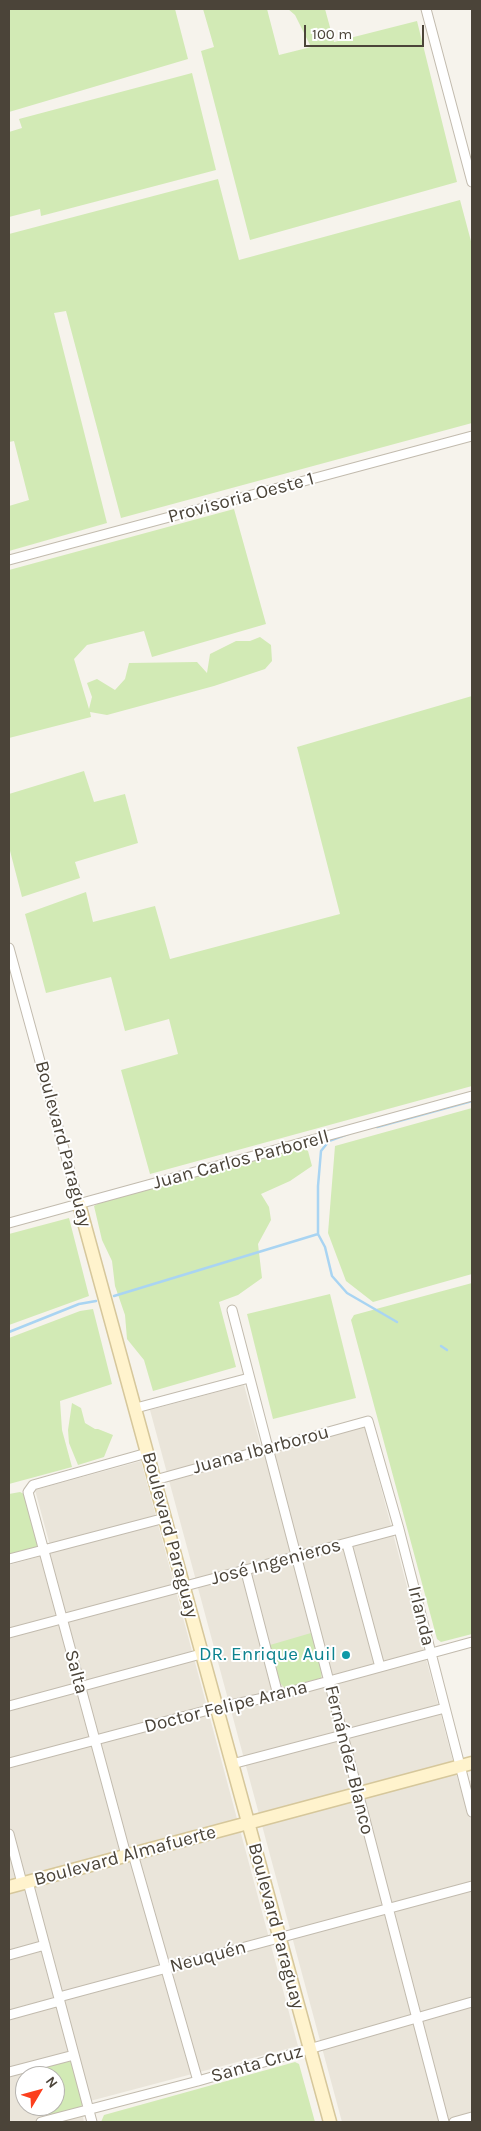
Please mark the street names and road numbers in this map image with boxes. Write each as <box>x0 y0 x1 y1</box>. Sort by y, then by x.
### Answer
street label: Provisoria Oeste 1 <box>165 468 317 528</box>
street label: Boulevard Paraguay <box>30 1058 96 1230</box>
street label: Juan Carlos Parborell <box>150 1125 332 1195</box>
street label: Juana Ibarborou <box>190 1421 332 1479</box>
street label: Boulevard Paraguay <box>137 1449 203 1621</box>
street label: José Ingenieros <box>208 1534 344 1590</box>
street label: Irlanda <box>403 1584 439 1648</box>
street label: Salta <box>59 1647 93 1697</box>
street label: Doctor Felipe Arana <box>142 1676 310 1738</box>
street label: Fernández Blanco <box>319 1683 379 1837</box>
street label: Boulevard Almafuerte <box>32 1821 218 1891</box>
street label: Boulevard Paraguay <box>243 1840 309 2012</box>
street label: Neuquén <box>167 1936 249 1978</box>
street label: Santa Cruz <box>208 2040 306 2088</box>

